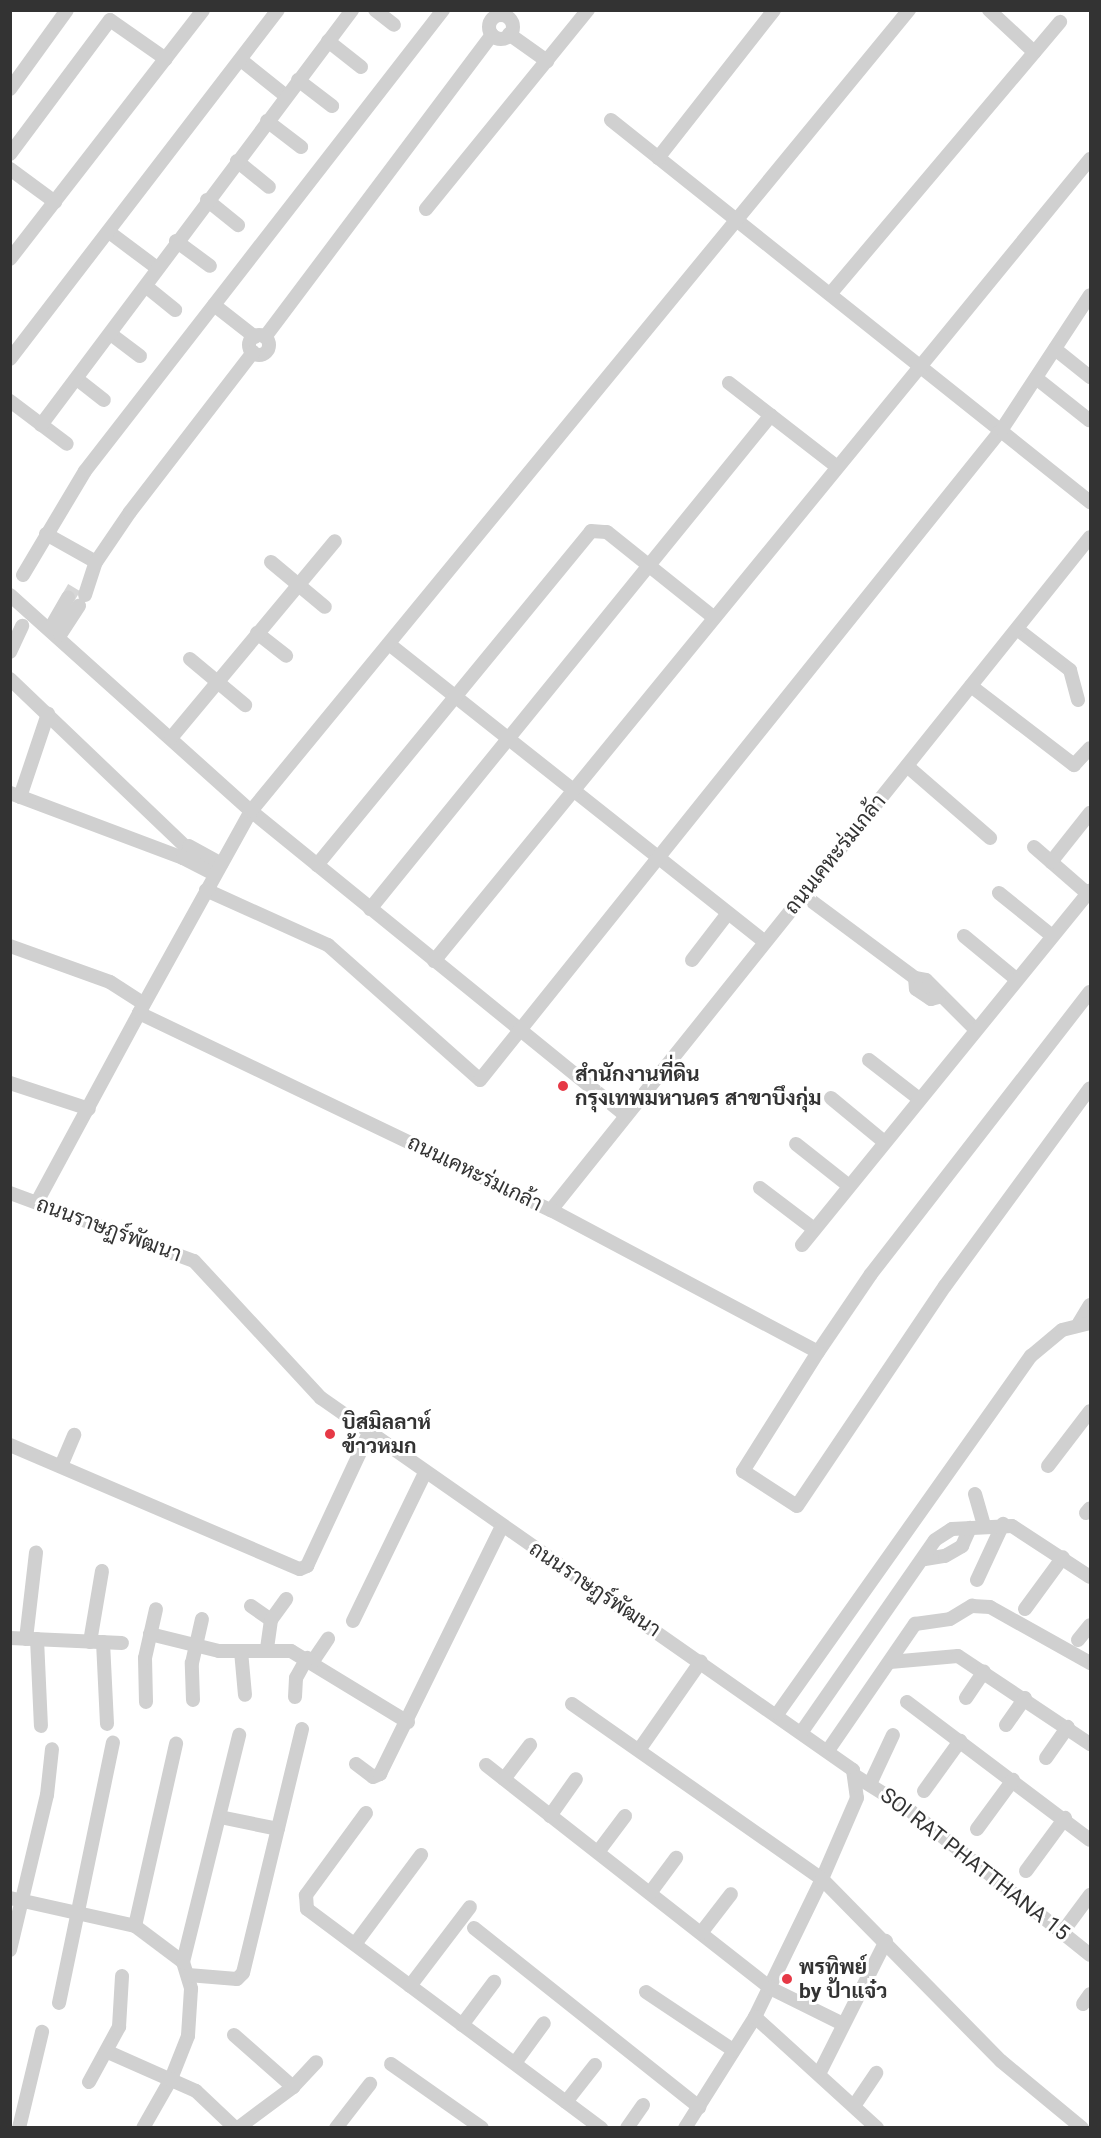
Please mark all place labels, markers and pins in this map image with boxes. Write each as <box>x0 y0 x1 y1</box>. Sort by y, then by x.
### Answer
place label: สำนักงานที่ดิน กรุงเทพมหานคร สาขาบึงกุ่ม <box>575 1061 821 1111</box>
marker: สำนักงานที่ดิน กรุงเทพมหานคร สาขาบึงกุ่ม <box>556 1079 570 1093</box>
place label: บิสมิลลาห์ ข้าวหมก <box>342 1409 431 1459</box>
marker: บิสมิลลาห์ ข้าวหมก <box>323 1427 337 1441</box>
place label: พรทิพย์ by ป้าแจ๋ว <box>799 1954 887 2004</box>
marker: พรทิพย์ by ป้าแจ๋ว <box>780 1972 794 1986</box>

